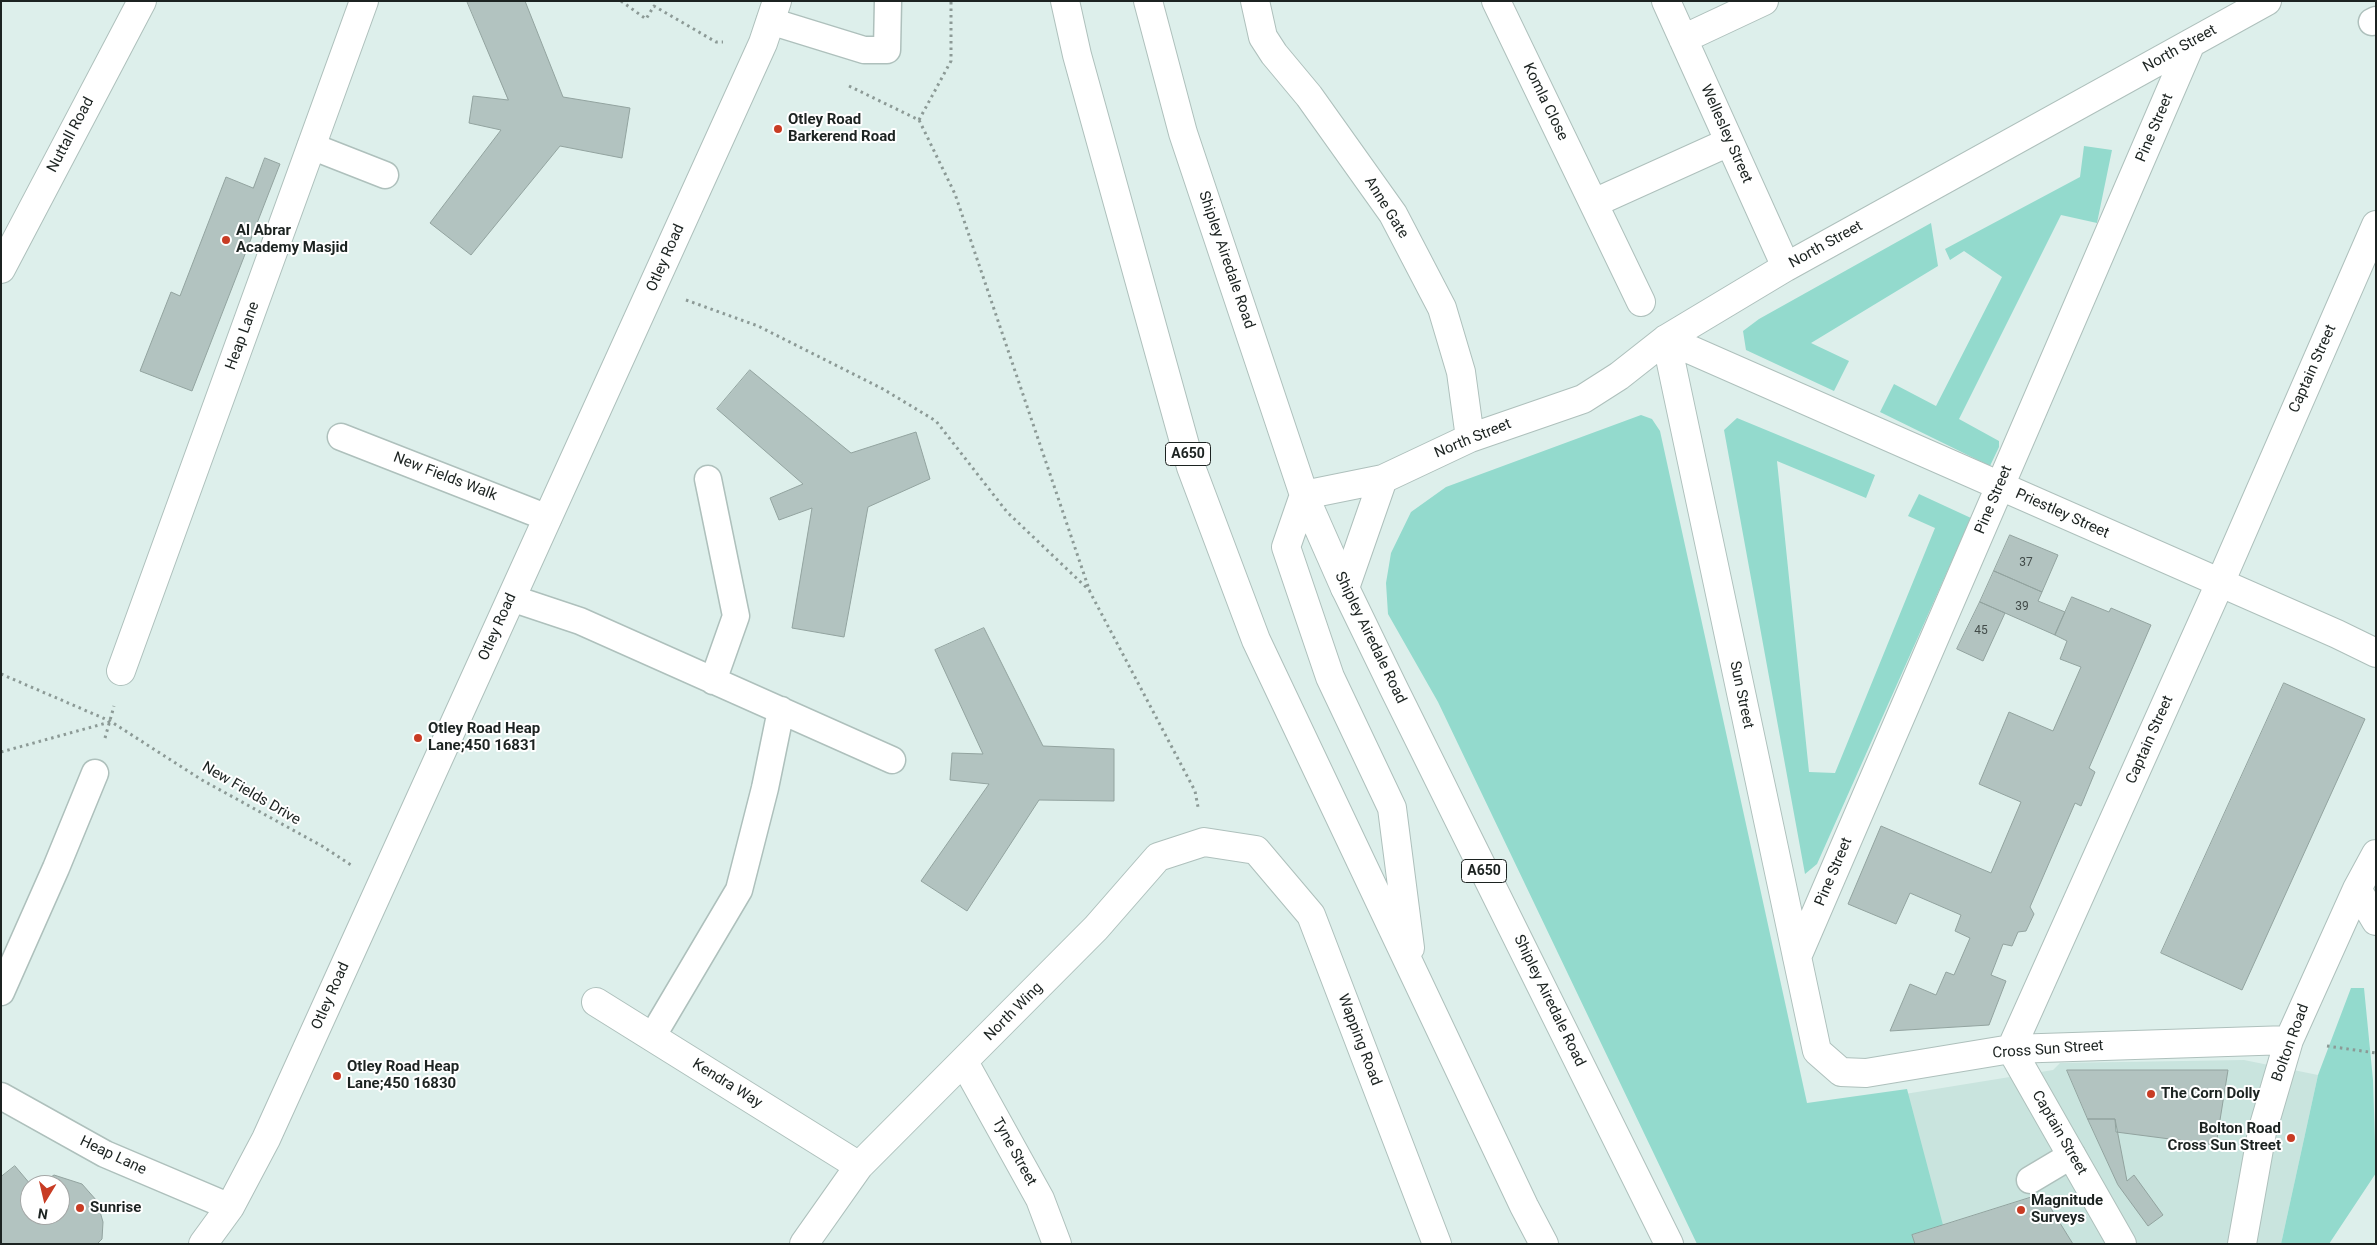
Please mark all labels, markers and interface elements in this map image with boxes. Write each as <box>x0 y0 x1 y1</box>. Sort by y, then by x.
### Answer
street label: North Street <box>2140 21 2220 77</box>
street label: Komla Close <box>1518 60 1572 144</box>
street label: Wellesley Street <box>1696 82 1756 186</box>
street label: Pine Street <box>2133 91 2177 165</box>
street label: Nuttall Road <box>44 94 98 176</box>
place label: Otley Road Barkerend Road <box>788 111 896 146</box>
marker: Otley Road Barkerend Road <box>772 123 784 135</box>
street label: Anne Gate <box>1360 174 1412 242</box>
street label: Shipley Airedale Road <box>1194 189 1258 331</box>
street label: North Street <box>1786 217 1866 273</box>
street label: Otley Road <box>643 221 689 295</box>
place label: Al Abrar Academy Masjid <box>236 222 348 257</box>
marker: Al Abrar Academy Masjid <box>220 234 232 246</box>
street label: Heap Lane <box>222 299 264 373</box>
street label: Captain Street <box>2286 322 2340 416</box>
street label: North Street <box>1432 415 1514 463</box>
road number: A650 <box>1166 442 1210 466</box>
street label: New Fields Walk <box>391 449 499 505</box>
street label: Pine Street <box>1972 463 2016 537</box>
street label: Priestley Street <box>2012 485 2112 543</box>
house number: 37 <box>2019 556 2033 570</box>
street label: Shipley Airedale Road <box>1330 569 1410 707</box>
street label: Otley Road <box>475 590 521 664</box>
house number: 39 <box>2015 600 2029 614</box>
house number: 45 <box>1974 624 1988 638</box>
street label: Sun Street <box>1725 660 1757 730</box>
street label: Captain Street <box>2123 693 2177 787</box>
place label: Otley Road Heap Lane;450 16831 <box>428 720 540 755</box>
marker: Otley Road Heap Lane;450 16831 <box>412 732 424 744</box>
street label: New Fields Drive <box>199 759 303 829</box>
street label: Pine Street <box>1812 835 1856 909</box>
road number: A650 <box>1462 859 1506 882</box>
street label: Shipley Airedale Road <box>1509 932 1589 1070</box>
street label: Otley Road <box>308 959 354 1033</box>
street label: North Wing <box>981 979 1047 1045</box>
street label: Wapping Road <box>1333 992 1385 1088</box>
street label: Bolton Road <box>2269 1002 2313 1084</box>
street label: Cross Sun Street <box>1992 1037 2104 1063</box>
street label: Kendra Way <box>689 1055 765 1113</box>
place label: Otley Road Heap Lane;450 16830 <box>347 1058 459 1093</box>
marker: Otley Road Heap Lane;450 16830 <box>331 1070 343 1082</box>
place label: The Corn Dolly <box>2161 1085 2260 1103</box>
street label: Captain Street <box>2028 1088 2090 1178</box>
marker: The Corn Dolly <box>2145 1088 2157 1100</box>
street label: Tyne Street <box>988 1115 1040 1189</box>
place label: Bolton Road Cross Sun Street <box>2168 1120 2281 1155</box>
marker: Bolton Road Cross Sun Street <box>2285 1132 2297 1144</box>
street label: Heap Lane <box>77 1133 149 1179</box>
north arrow <box>20 1175 70 1225</box>
place label: Magnitude Surveys <box>2031 1192 2103 1227</box>
place label: Sunrise <box>90 1199 141 1217</box>
marker: Sunrise <box>74 1202 86 1214</box>
marker: Magnitude Surveys <box>2015 1204 2027 1216</box>
text: N <box>37 1205 49 1223</box>

